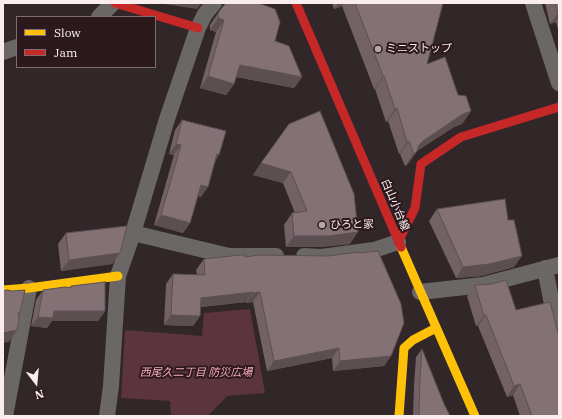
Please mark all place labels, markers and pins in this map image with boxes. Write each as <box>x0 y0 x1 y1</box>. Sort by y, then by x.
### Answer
place label: ミニストップ <box>386 42 452 56</box>
marker: ミニストップ <box>373 44 383 54</box>
place label: ひろと家 <box>330 218 374 232</box>
marker: ひろと家 <box>317 220 327 230</box>

